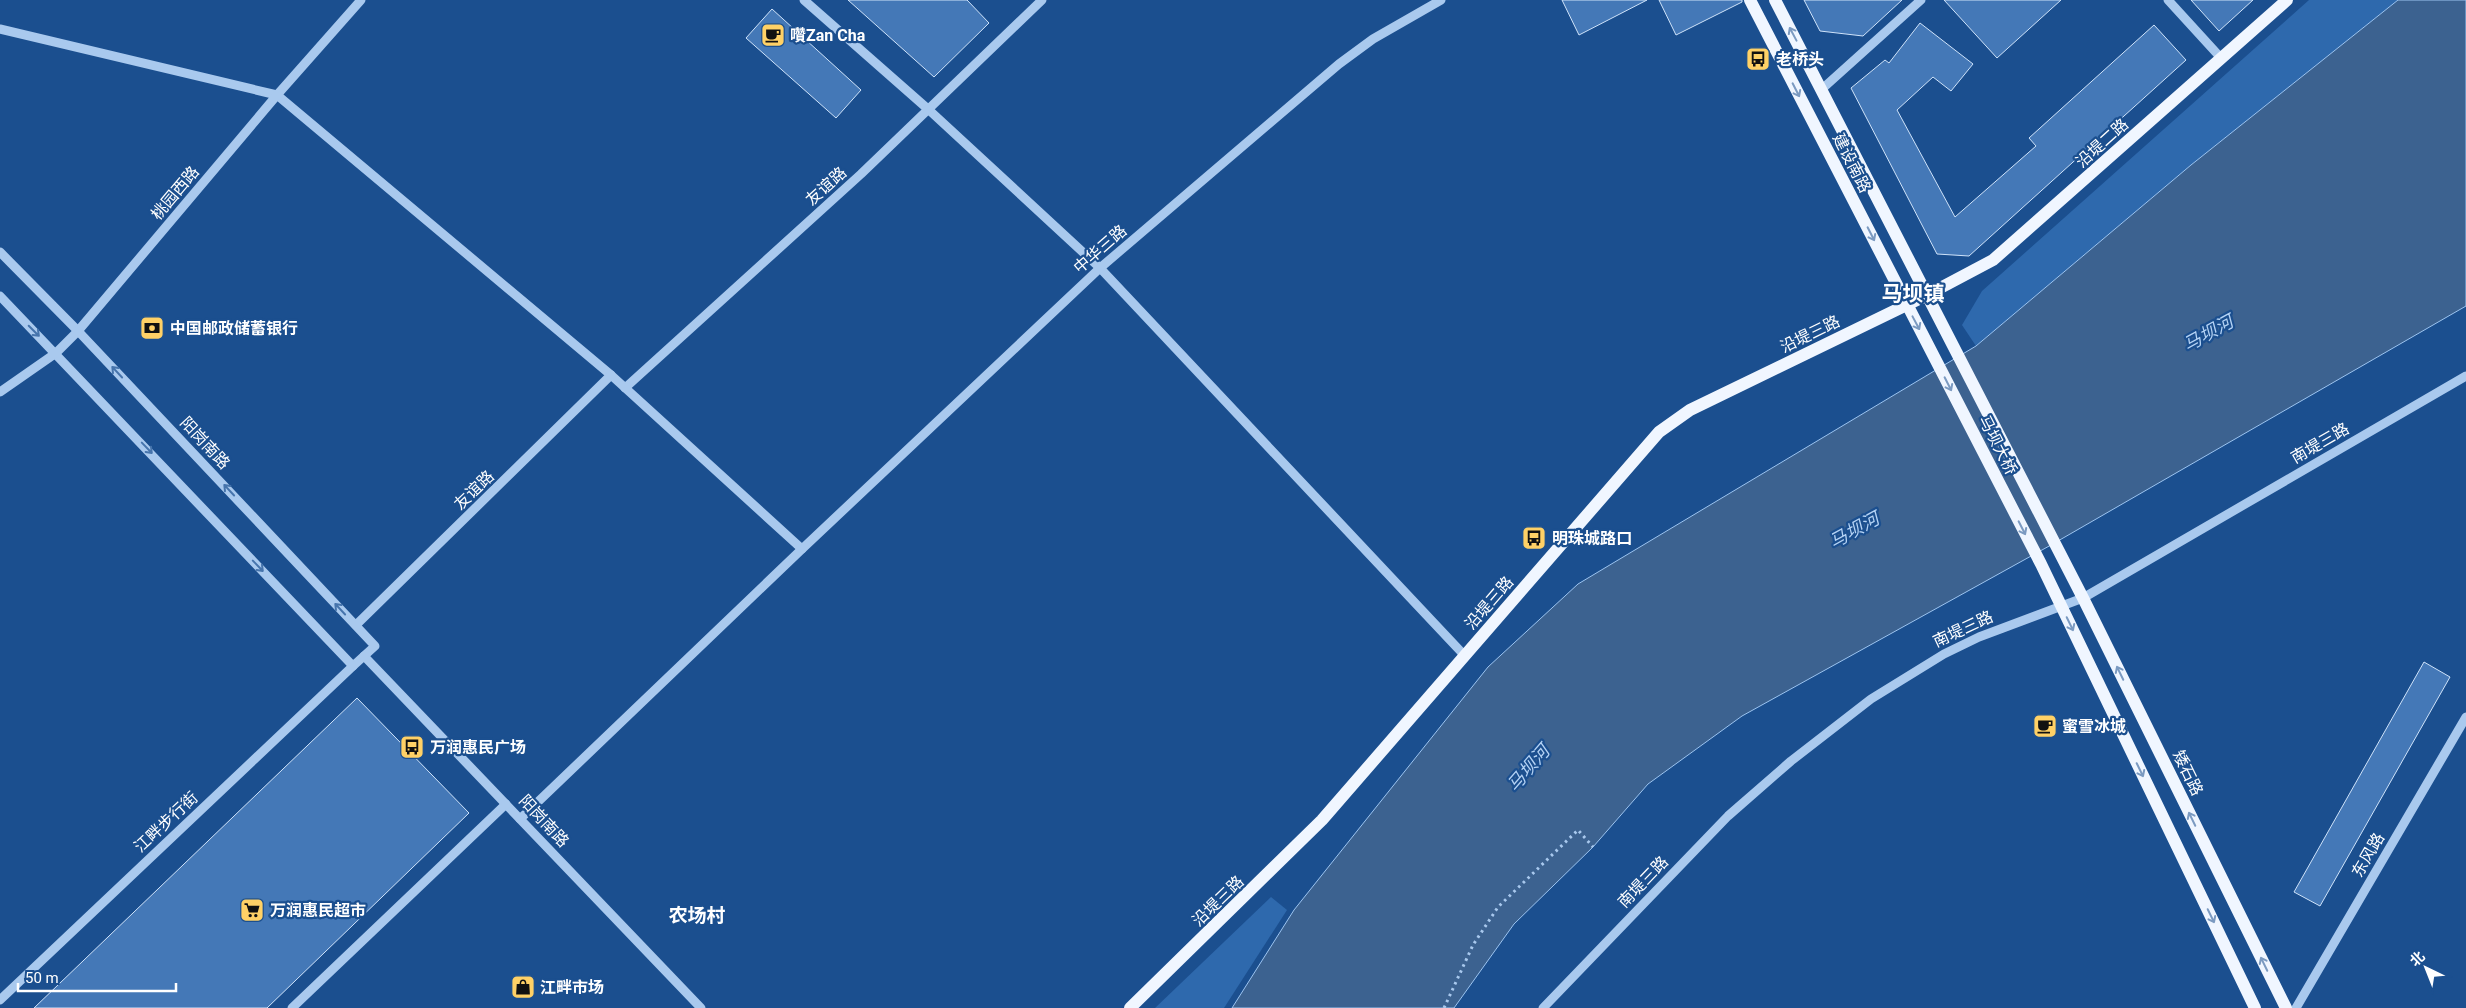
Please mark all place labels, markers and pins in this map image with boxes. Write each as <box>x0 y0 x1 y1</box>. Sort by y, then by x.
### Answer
cafe icon: 囋Zan Cha <box>760 22 786 48</box>
place label: 囋Zan Cha <box>790 26 866 45</box>
bus stop icon: 老桥头 <box>1745 46 1771 72</box>
place label: 老桥头 <box>1776 50 1824 69</box>
bank icon: 中国邮政储蓄银行 <box>139 315 165 341</box>
place label: 中国邮政储蓄银行 <box>170 319 298 338</box>
bus stop icon: 明珠城路口 <box>1521 525 1547 551</box>
place label: 明珠城路口 <box>1552 529 1632 548</box>
cafe icon: 蜜雪冰城 <box>2032 713 2058 739</box>
place label: 蜜雪冰城 <box>2062 717 2126 736</box>
bus stop icon: 万润惠民广场 <box>399 734 425 760</box>
place label: 万润惠民广场 <box>430 738 526 757</box>
supermarket icon: 万润惠民超市 <box>239 897 265 923</box>
place label: 万润惠民超市 <box>270 901 366 920</box>
shop icon: 江畔市场 <box>510 974 536 1000</box>
place label: 江畔市场 <box>540 978 604 997</box>

